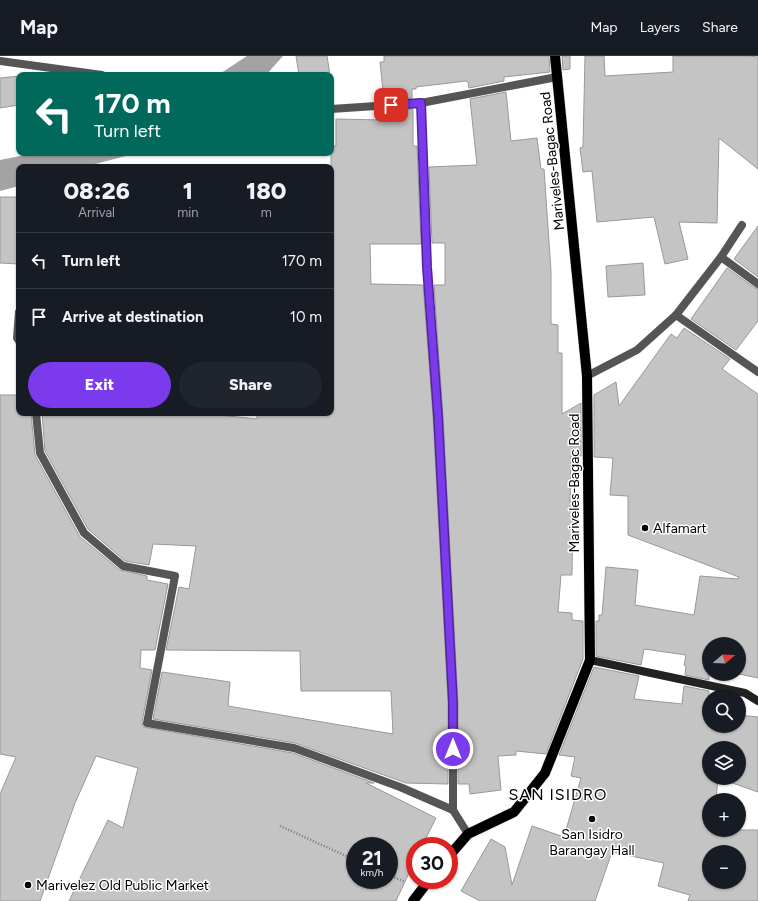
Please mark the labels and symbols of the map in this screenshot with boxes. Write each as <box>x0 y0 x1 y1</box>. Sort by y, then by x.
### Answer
pin <box>374 88 408 122</box>
street label: Mariveles-Bagac Road <box>537 91 568 231</box>
street label: Mariveles-Bagac Road <box>566 413 583 553</box>
place label: Alfamart <box>653 520 707 537</box>
marker: Alfamart <box>640 523 650 533</box>
north arrow <box>702 637 746 681</box>
position arrow <box>432 728 474 770</box>
district label: SAN ISIDRO <box>509 785 607 804</box>
marker: San Isidro Barangay Hall <box>587 814 597 824</box>
place label: San Isidro Barangay Hall <box>549 826 635 859</box>
speed limit sign: 30 <box>406 837 458 889</box>
place label: Marivelez Old Public Market <box>36 877 209 894</box>
marker: Marivelez Old Public Market <box>23 880 33 890</box>

